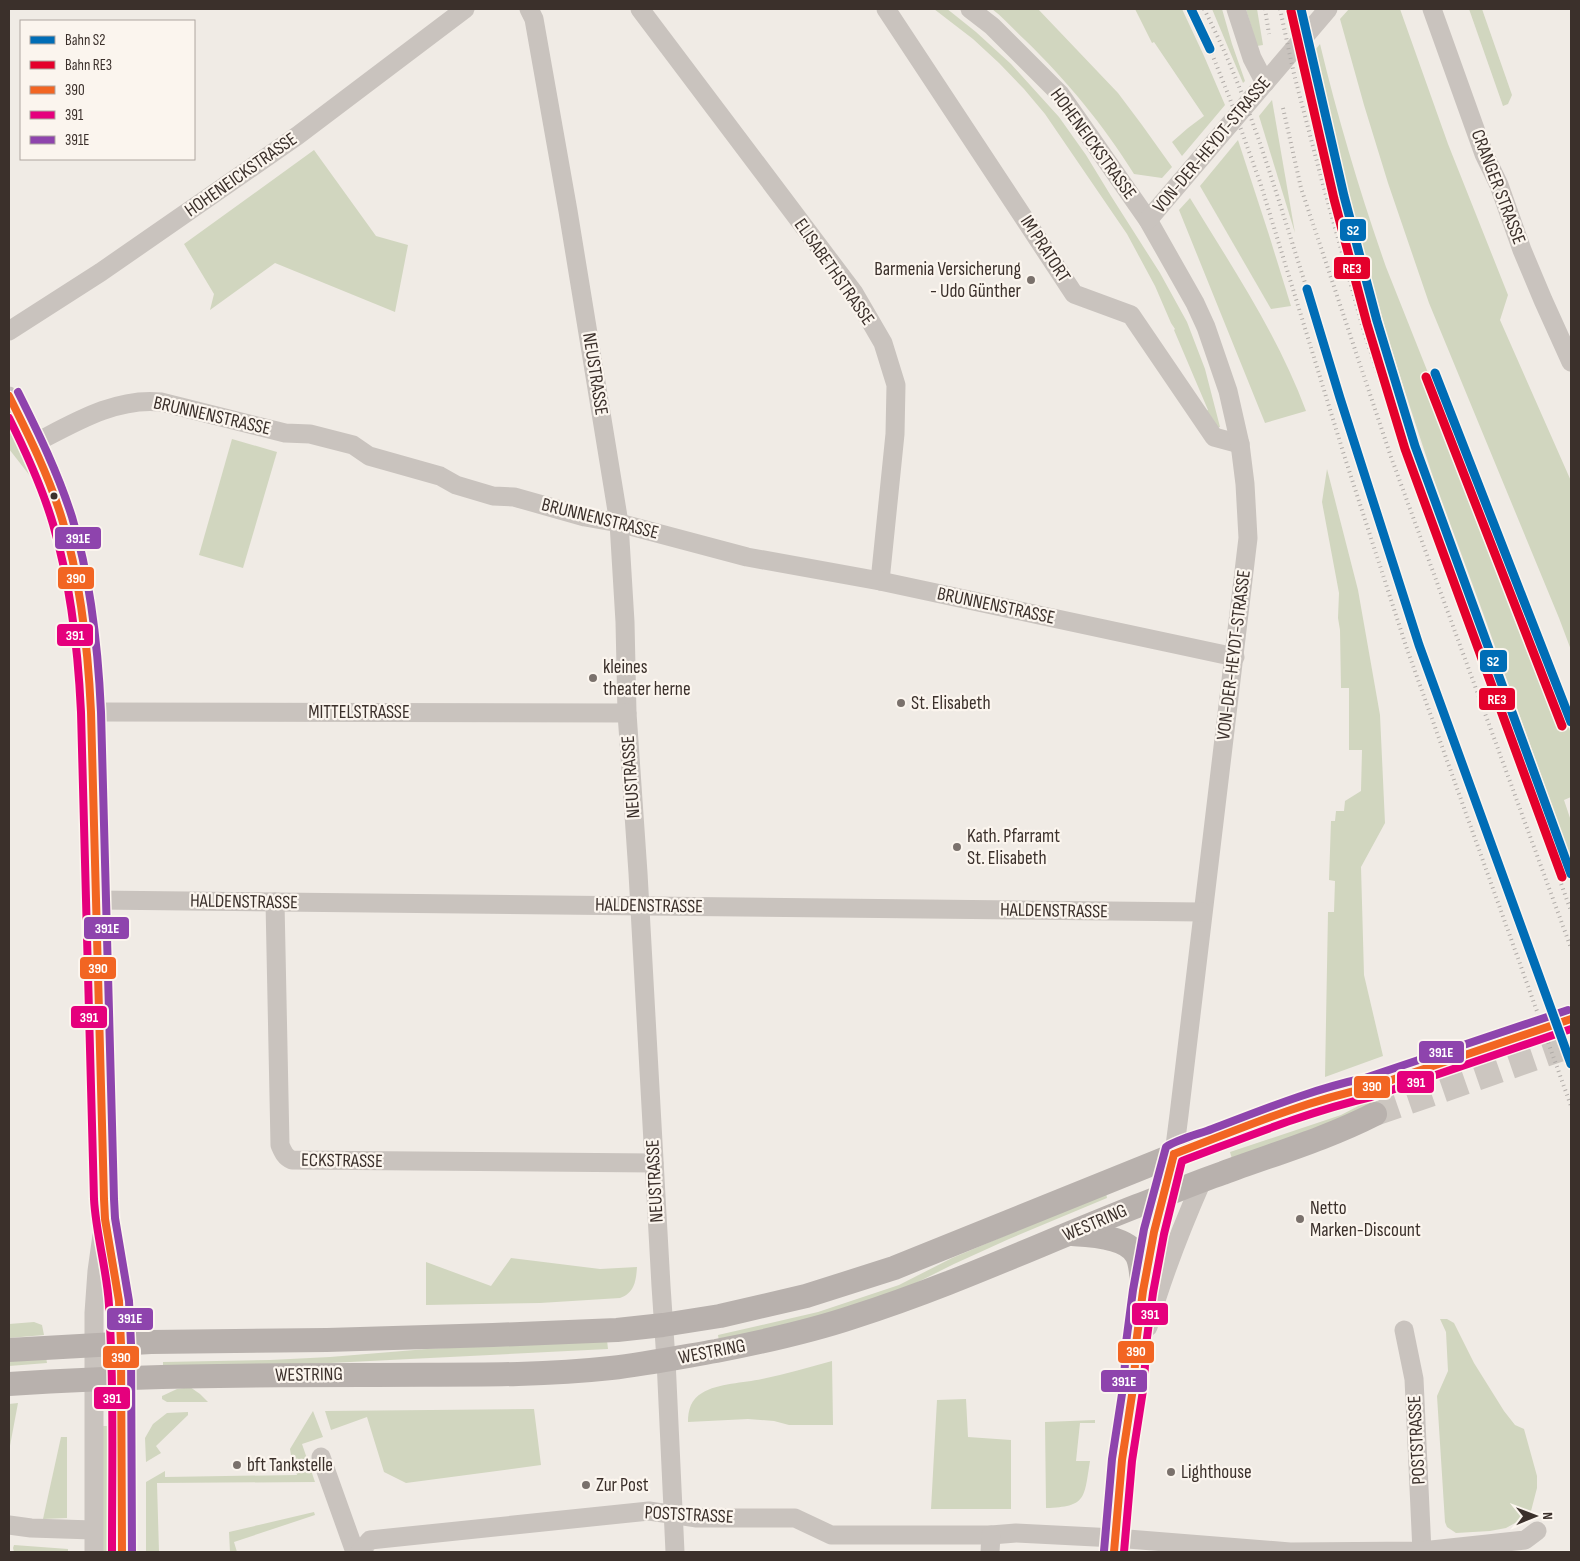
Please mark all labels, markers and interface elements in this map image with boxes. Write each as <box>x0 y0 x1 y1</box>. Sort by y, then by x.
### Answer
legend <box>20 20 195 160</box>
text: Bahn S2 <box>65 31 105 50</box>
text: Bahn RE3 <box>65 56 112 75</box>
street label: VON-DER-HEYDT-STRASSE <box>1148 72 1276 218</box>
text: 390 <box>65 81 85 100</box>
street label: HOHENEICKSTRASSE <box>1045 84 1141 204</box>
text: 391 <box>65 106 84 125</box>
street label: CRANGER STRASSE <box>1466 126 1530 248</box>
street label: HOHENEICKSTRASSE <box>180 128 302 222</box>
text: 391E <box>65 131 89 150</box>
street label: IM PRATORT <box>1015 211 1075 287</box>
street label: ELISABETHSTRASSE <box>789 214 879 330</box>
line badge: S2 <box>1339 218 1367 242</box>
text: S2 <box>1347 222 1359 239</box>
line badge: RE3 <box>1333 256 1371 280</box>
place label: Barmenia Versicherung - Udo Günther <box>874 258 1022 303</box>
text: RE3 <box>1342 260 1362 277</box>
marker: Barmenia Versicherung - Udo Günther <box>1025 274 1037 286</box>
street label: NEUSTRASSE <box>577 331 613 417</box>
street label: BRUNNENSTRASSE <box>151 391 273 441</box>
unlabelled marker <box>49 491 59 501</box>
street label: BRUNNENSTRASSE <box>539 493 661 545</box>
line badge: 391E <box>54 526 102 550</box>
text: 391E <box>66 530 90 547</box>
line badge: 390 <box>57 566 95 590</box>
street label: VON-DER-HEYDT-STRASSE <box>1212 569 1256 741</box>
text: 390 <box>66 570 86 587</box>
street label: BRUNNENSTRASSE <box>935 582 1057 630</box>
line badge: 391 <box>56 623 94 647</box>
text: 391 <box>66 627 85 644</box>
line badge: S2 <box>1479 649 1508 673</box>
text: S2 <box>1487 653 1499 670</box>
place label: kleines theater herne <box>603 656 691 701</box>
marker: kleines theater herne <box>587 672 599 684</box>
line badge: RE3 <box>1478 687 1516 711</box>
text: RE3 <box>1487 691 1507 708</box>
place label: St. Elisabeth <box>911 692 991 715</box>
marker: St. Elisabeth <box>895 697 907 709</box>
street label: MITTELSTRASSE <box>308 701 410 724</box>
street label: NEUSTRASSE <box>617 735 645 819</box>
place label: Kath. Pfarramt St. Elisabeth <box>967 825 1060 870</box>
marker: Kath. Pfarramt St. Elisabeth <box>951 841 963 853</box>
street label: HALDENSTRASSE <box>190 890 298 914</box>
street label: HALDENSTRASSE <box>595 894 703 918</box>
street label: HALDENSTRASSE <box>1000 899 1108 923</box>
line badge: 391E <box>83 916 130 940</box>
text: 391E <box>95 920 119 937</box>
line badge: 390 <box>79 956 117 980</box>
text: 390 <box>88 960 108 977</box>
line badge: 391 <box>70 1005 108 1029</box>
text: 391 <box>80 1009 99 1026</box>
line badge: 391E <box>1418 1040 1465 1064</box>
text: 391E <box>1429 1044 1453 1061</box>
line badge: 391 <box>1396 1070 1435 1094</box>
text: 391 <box>1407 1074 1426 1091</box>
line badge: 390 <box>1353 1075 1391 1099</box>
text: 390 <box>1362 1078 1382 1095</box>
street label: NEUSTRASSE <box>641 1139 669 1223</box>
street label: ECKSTRASSE <box>301 1149 383 1173</box>
place label: Netto Marken-Discount <box>1310 1197 1421 1242</box>
street label: WESTRING <box>1059 1199 1131 1247</box>
marker: Netto Marken-Discount <box>1294 1213 1306 1225</box>
line badge: 391 <box>1131 1302 1169 1326</box>
text: 391 <box>1141 1306 1160 1323</box>
line badge: 391E <box>106 1307 154 1331</box>
text: 391E <box>118 1310 142 1327</box>
street label: WESTRING <box>677 1334 747 1370</box>
line badge: 390 <box>1117 1340 1155 1364</box>
text: 390 <box>1126 1343 1146 1360</box>
line badge: 390 <box>102 1345 140 1369</box>
text: 390 <box>111 1349 131 1366</box>
street label: WESTRING <box>275 1363 343 1387</box>
line badge: 391E <box>1100 1369 1148 1393</box>
text: 391E <box>1112 1373 1136 1390</box>
line badge: 391 <box>93 1386 131 1410</box>
text: 391 <box>103 1390 122 1407</box>
street label: POSTSTRASSE <box>1403 1395 1431 1485</box>
place label: bft Tankstelle <box>247 1454 333 1477</box>
marker: bft Tankstelle <box>231 1459 243 1471</box>
place label: Lighthouse <box>1181 1461 1252 1484</box>
marker: Lighthouse <box>1165 1466 1177 1478</box>
place label: Zur Post <box>596 1474 649 1497</box>
marker: Zur Post <box>580 1479 592 1491</box>
north arrow <box>1510 1491 1560 1541</box>
street label: POSTSTRASSE <box>644 1501 734 1529</box>
text: N <box>1539 1512 1556 1520</box>

